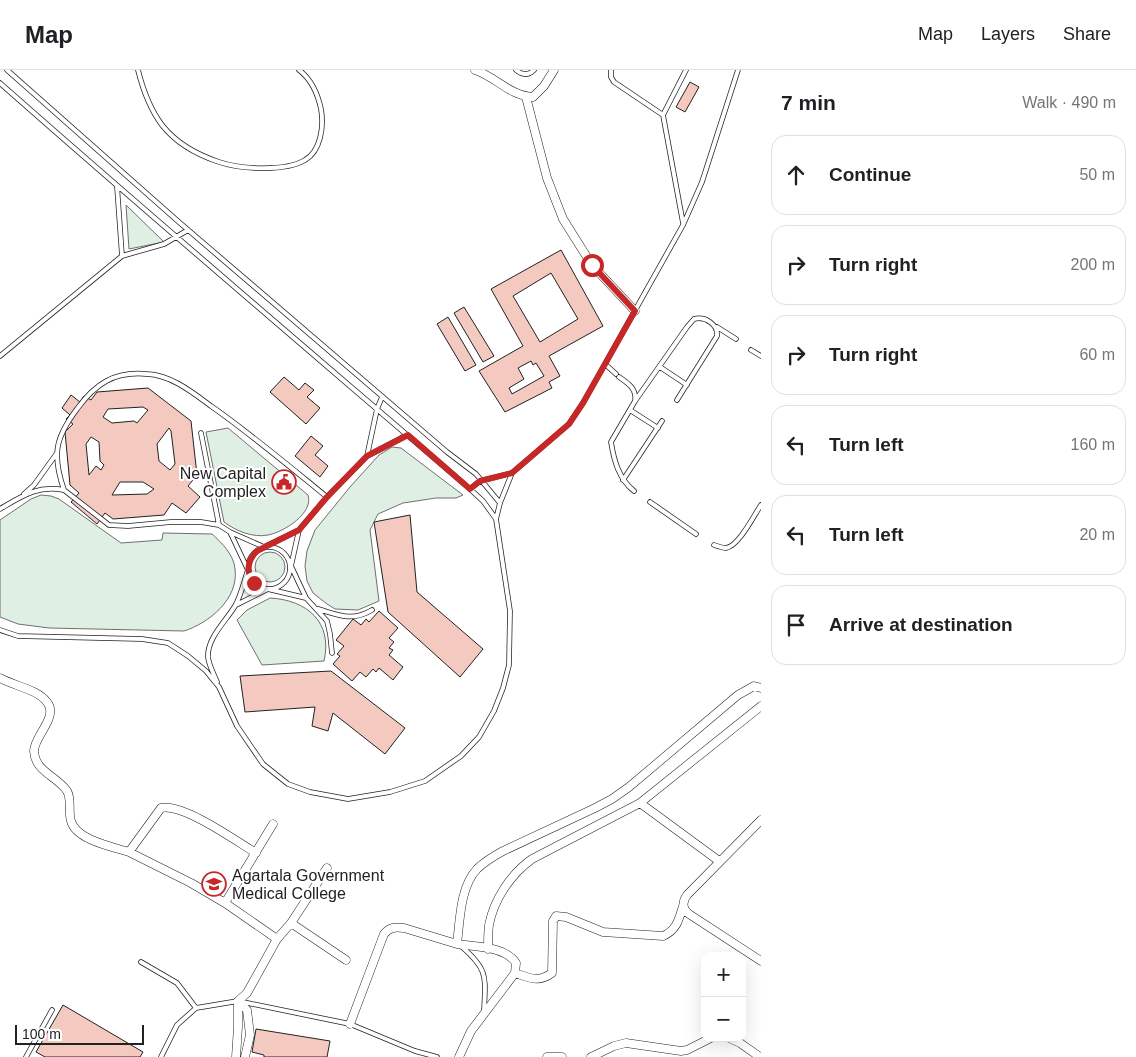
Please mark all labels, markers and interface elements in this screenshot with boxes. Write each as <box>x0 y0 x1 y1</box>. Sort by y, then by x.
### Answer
text: Map <box>25 21 73 48</box>
text: Map <box>918 24 953 44</box>
text: Layers <box>981 24 1035 44</box>
text: Share <box>1063 24 1111 44</box>
text: 7 min <box>781 91 836 114</box>
text: Walk · 490 m <box>1022 94 1116 111</box>
icon: ahead <box>782 161 810 189</box>
text: Continue <box>829 164 911 185</box>
text: 50 m <box>1079 166 1115 183</box>
icon: right <box>782 251 810 279</box>
route start <box>581 254 604 277</box>
text: Turn right <box>829 254 917 275</box>
text: 200 m <box>1071 256 1115 273</box>
icon: right <box>782 341 810 369</box>
text: Turn right <box>829 344 917 365</box>
text: 60 m <box>1079 346 1115 363</box>
icon: left <box>782 431 810 459</box>
text: Turn left <box>829 434 904 455</box>
text: 160 m <box>1071 436 1115 453</box>
place label: New Capital Complex <box>180 465 266 500</box>
public building icon: New Capital Complex <box>271 469 297 495</box>
icon: left <box>782 521 810 549</box>
text: Turn left <box>829 524 904 545</box>
text: 20 m <box>1079 526 1115 543</box>
route end <box>243 572 266 595</box>
icon: arrive <box>782 611 810 639</box>
text: Arrive at destination <box>829 614 1013 635</box>
place label: Agartala Government Medical College <box>232 867 385 902</box>
school or university icon: Agartala Government Medical College <box>201 871 227 897</box>
map controls <box>701 952 746 1042</box>
button: + <box>701 952 746 997</box>
button: − <box>701 997 746 1042</box>
scale bar <box>15 1022 144 1045</box>
text: 100 m <box>22 1026 61 1042</box>

